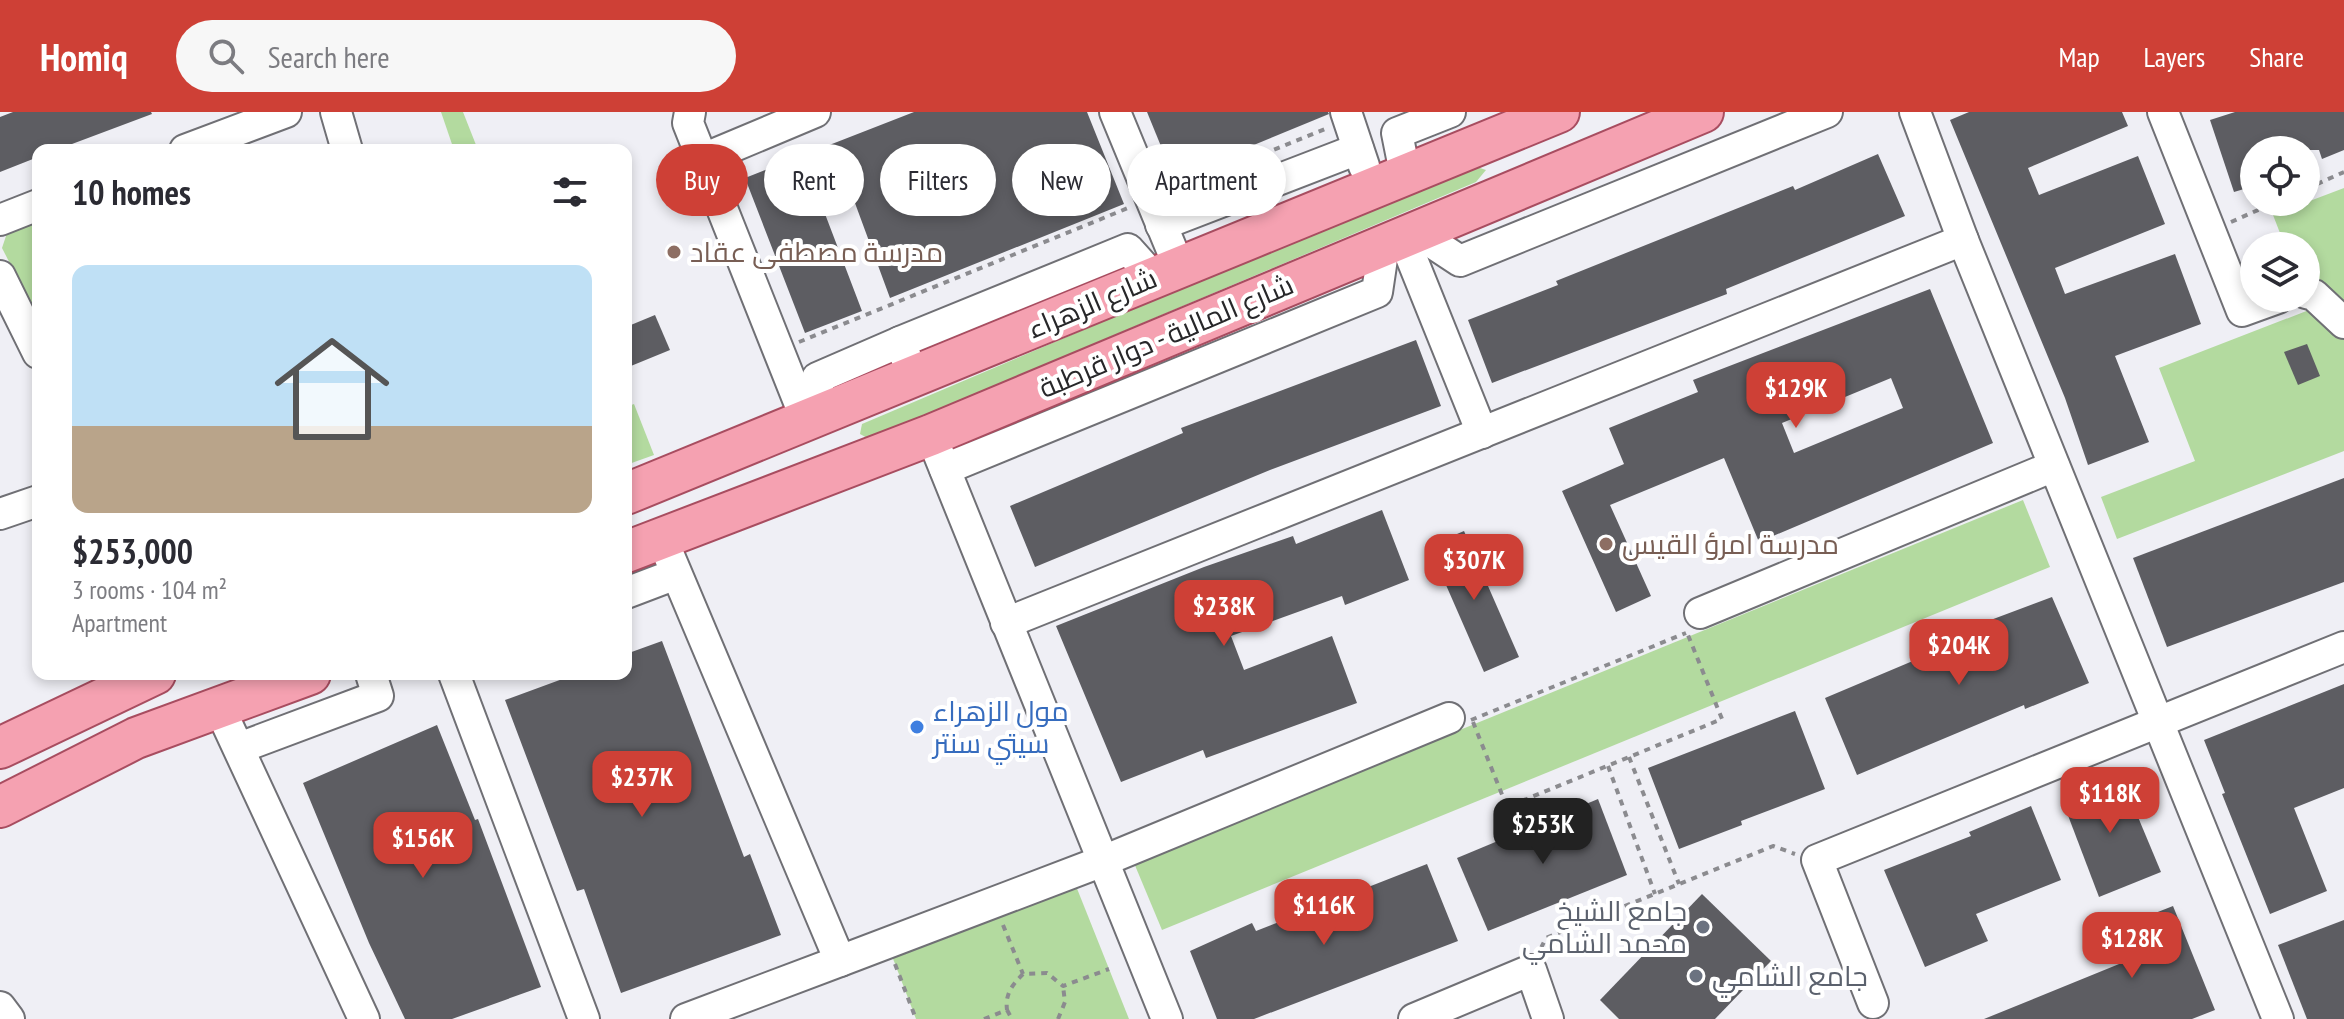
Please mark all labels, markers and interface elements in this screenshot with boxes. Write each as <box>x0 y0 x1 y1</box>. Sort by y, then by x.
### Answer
search box <box>176 20 736 92</box>
text: Homiq <box>40 32 128 81</box>
icon: search <box>204 34 248 78</box>
text: Search here <box>268 37 390 76</box>
text: Map <box>2058 38 2100 75</box>
text: Layers <box>2144 38 2205 75</box>
text: Share <box>2249 38 2304 75</box>
map controls <box>2240 136 2320 312</box>
button: locate <box>2240 136 2320 216</box>
chip: Buy <box>656 144 748 216</box>
chip: Rent <box>764 144 864 216</box>
chip: Filters <box>880 144 996 216</box>
chip: New <box>1012 144 1111 216</box>
chip: Apartment <box>1127 144 1286 216</box>
text: 10 homes <box>72 170 191 214</box>
icon: filters <box>548 170 592 214</box>
button: layers <box>2240 232 2320 312</box>
place label: مدرسة مصطفى عقاد <box>690 233 943 270</box>
marker: مدرسة مصطفى عقاد <box>665 243 683 261</box>
street label: شارع الزهراء <box>1021 259 1163 347</box>
street label: شارع المالية - دوار قرطبة <box>1033 265 1299 407</box>
icon: home <box>260 317 404 461</box>
pin: $129K <box>1740 362 1852 430</box>
text: $129K <box>1764 371 1828 404</box>
place label: مدرسة امرؤ القيس <box>1622 525 1839 562</box>
text: $253,000 <box>72 529 193 573</box>
pin: $307K <box>1418 534 1530 602</box>
marker: مدرسة امرؤ القيس <box>1597 535 1615 553</box>
text: $307K <box>1442 543 1506 576</box>
text: 3 rooms · 104 m² <box>72 573 227 606</box>
pin: $238K <box>1168 580 1280 648</box>
text: $238K <box>1192 589 1256 622</box>
text: Apartment <box>72 606 167 639</box>
pin: $204K <box>1903 619 2015 687</box>
text: $204K <box>1927 628 1991 661</box>
place label: مول الزهراء سيتي سنتر <box>931 692 1069 765</box>
marker: مول الزهراء سيتي سنتر <box>908 718 926 736</box>
pin: $237K <box>586 751 698 819</box>
text: $237K <box>610 760 674 793</box>
pin: $118K <box>2054 767 2166 835</box>
text: $118K <box>2078 776 2142 809</box>
pin: $253K <box>1487 798 1599 866</box>
text: $253K <box>1511 807 1575 840</box>
pin: $156K <box>367 812 479 880</box>
text: $156K <box>391 821 455 854</box>
pin: $116K <box>1268 879 1380 947</box>
text: $116K <box>1292 888 1356 921</box>
place label: جامع الشيخ محمد الشامي <box>1522 892 1687 965</box>
pin: $128K <box>2076 912 2188 980</box>
marker: جامع الشيخ محمد الشامي <box>1694 918 1712 936</box>
text: $128K <box>2100 921 2164 954</box>
place label: جامع الشامي <box>1712 957 1868 998</box>
marker: جامع الشامي <box>1687 967 1705 985</box>

